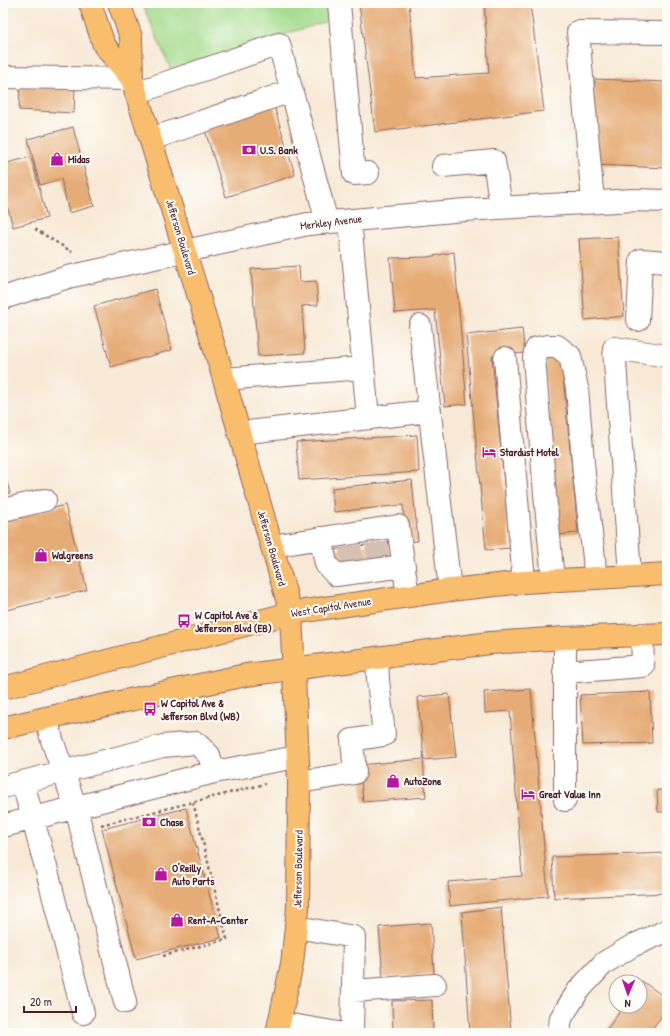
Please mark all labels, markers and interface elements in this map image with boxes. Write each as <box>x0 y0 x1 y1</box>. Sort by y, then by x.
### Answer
bank icon: U.S. Bank <box>241 142 257 158</box>
place label: U.S. Bank <box>260 143 298 157</box>
shop icon: Midas <box>49 151 65 167</box>
place label: Midas <box>68 152 91 166</box>
street label: Jefferson Boulevard <box>163 198 199 277</box>
street label: Merkley Avenue <box>299 211 363 233</box>
hotel icon: Stardust Motel <box>481 444 497 460</box>
place label: Stardust Motel <box>500 445 560 459</box>
street label: Jefferson Boulevard <box>255 509 290 588</box>
shop icon: Walgreens <box>33 547 49 563</box>
place label: Walgreens <box>52 548 94 563</box>
street label: West Capitol Avenue <box>290 594 373 620</box>
place label: W Capitol Ave & Jefferson Blvd (EB) <box>195 608 272 635</box>
bus stop icon: W Capitol Ave & Jefferson Blvd (EB) <box>176 613 192 629</box>
place label: W Capitol Ave & Jefferson Blvd (WB) <box>161 696 240 723</box>
bus stop icon: W Capitol Ave & Jefferson Blvd (WB) <box>142 701 158 717</box>
shop icon: AutoZone <box>385 773 401 789</box>
place label: AutoZone <box>404 774 442 788</box>
hotel icon: Great Value Inn <box>520 786 536 802</box>
place label: Great Value Inn <box>539 787 601 801</box>
bank icon: Chase <box>141 814 157 830</box>
place label: Chase <box>160 815 184 829</box>
street label: Jefferson Boulevard <box>290 829 306 908</box>
place label: O'Reilly Auto Parts <box>172 861 215 888</box>
shop icon: O'Reilly Auto Parts <box>153 866 169 882</box>
shop icon: Rent-A-Center <box>169 912 185 928</box>
place label: Rent-A-Center <box>188 913 249 927</box>
north arrow <box>608 974 648 1014</box>
scale bar <box>24 988 76 1014</box>
text: 20 m <box>30 993 52 1010</box>
text: N <box>624 997 631 1011</box>

